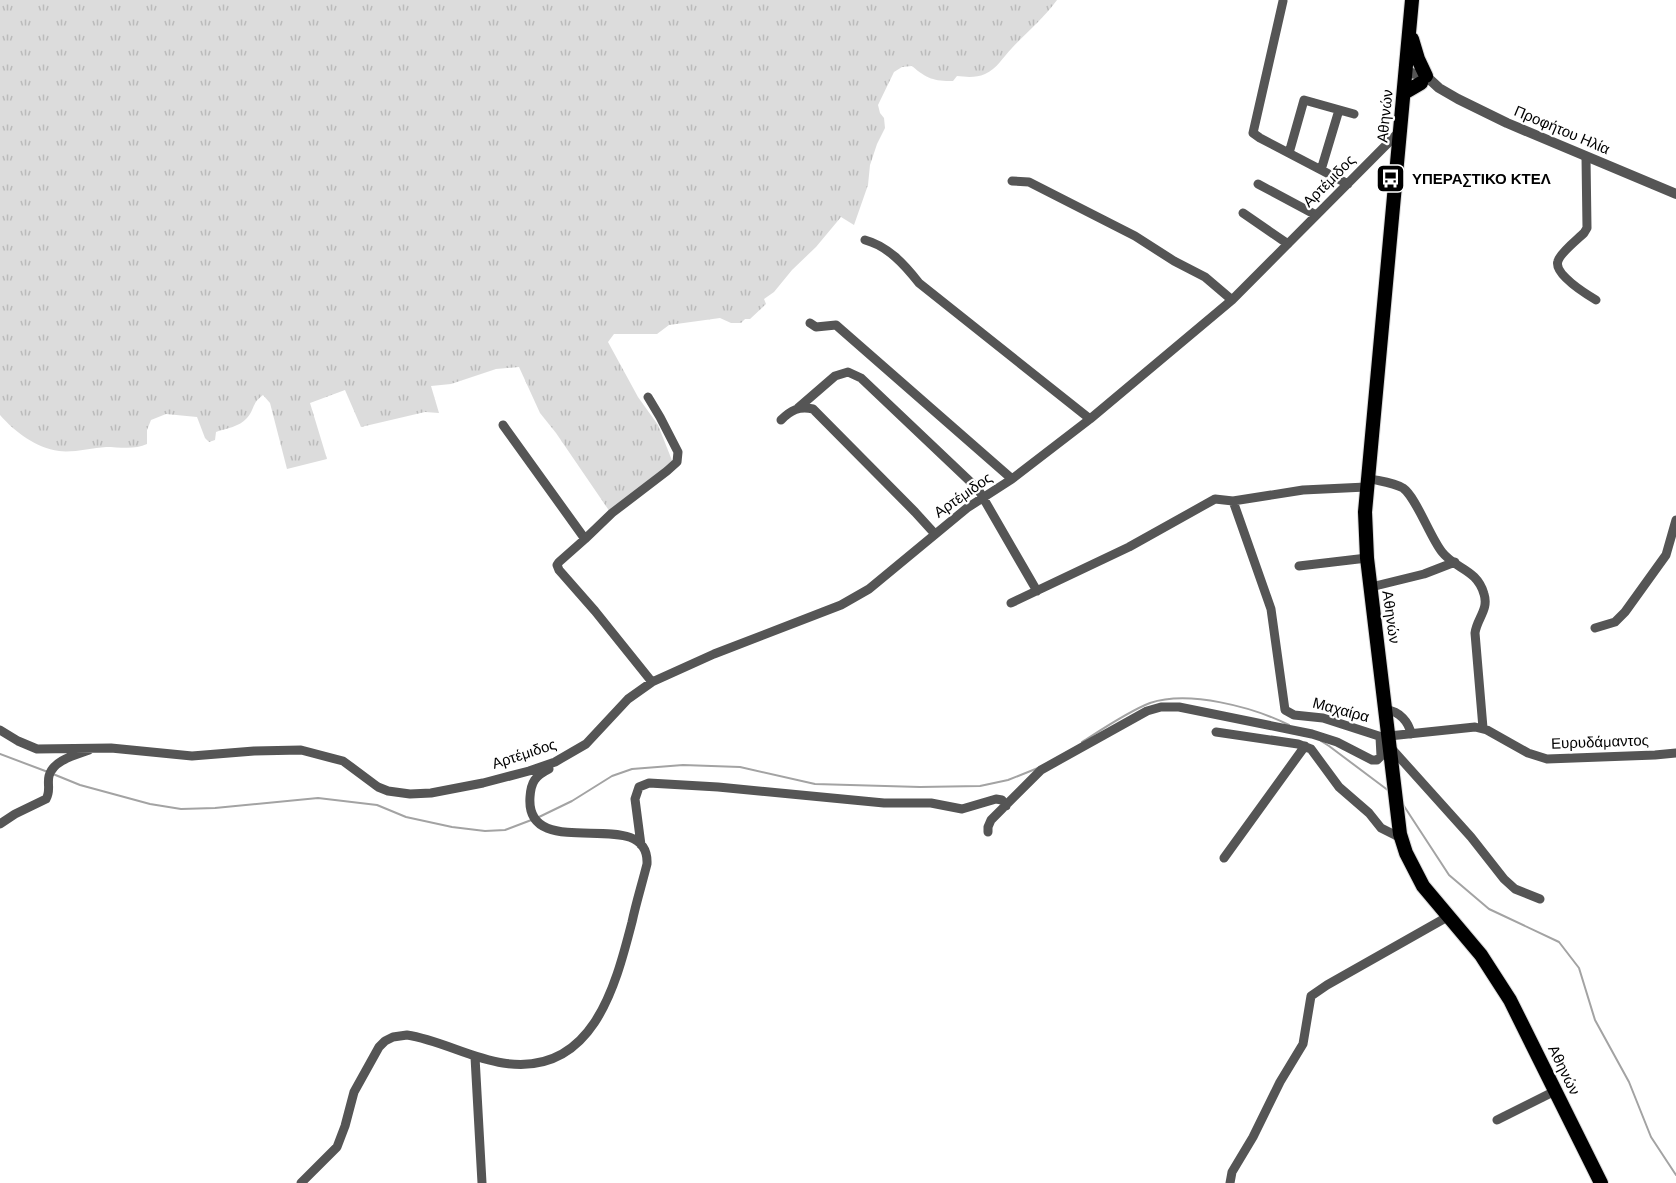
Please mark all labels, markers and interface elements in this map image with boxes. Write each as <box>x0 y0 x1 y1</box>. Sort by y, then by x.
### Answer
street label: Αθηνών <box>1372 88 1398 144</box>
street label: Προφήτου Ηλία <box>1511 101 1613 159</box>
street label: Αρτέμιδος <box>1298 150 1360 212</box>
bus stop icon: ΥΠΕΡΑΣΤΙΚΟ ΚΤΕΛ <box>1375 163 1407 195</box>
place label: ΥΠΕΡΑΣΤΙΚΟ ΚΤΕΛ <box>1412 169 1551 189</box>
street label: Αρτέμιδος <box>930 468 996 522</box>
street label: Αθηνών <box>1377 589 1405 645</box>
street label: Μαχαίρα <box>1310 693 1372 727</box>
street label: Ευρυδάμαντος <box>1551 730 1649 754</box>
street label: Αρτέμιδος <box>489 734 559 774</box>
street label: Αθηνών <box>1543 1042 1585 1098</box>

